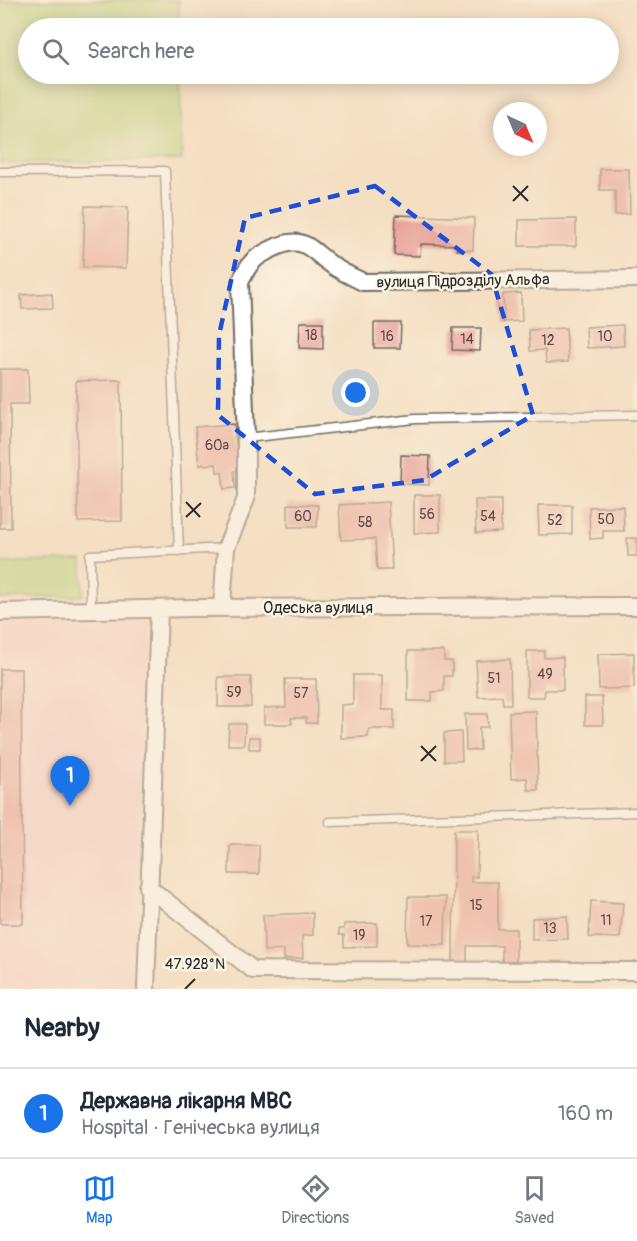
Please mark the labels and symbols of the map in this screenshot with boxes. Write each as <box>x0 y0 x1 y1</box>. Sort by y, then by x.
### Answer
north arrow <box>493 102 547 156</box>
street label: вулиця Підрозділу Альфа <box>376 269 550 293</box>
house number: 18 <box>305 327 317 344</box>
house number: 16 <box>380 328 394 345</box>
house number: 10 <box>597 328 613 345</box>
house number: 14 <box>460 331 474 348</box>
house number: 12 <box>541 332 555 349</box>
your location <box>341 378 370 407</box>
house number: 60а <box>205 437 229 454</box>
house number: 56 <box>419 506 435 523</box>
house number: 60 <box>294 508 312 525</box>
house number: 54 <box>480 508 496 525</box>
house number: 50 <box>597 511 615 528</box>
house number: 52 <box>547 512 563 529</box>
house number: 58 <box>358 514 372 531</box>
street label: Одеська вулиця <box>263 598 373 618</box>
house number: 49 <box>537 666 553 683</box>
house number: 51 <box>487 670 501 687</box>
house number: 59 <box>227 684 241 701</box>
house number: 57 <box>294 685 309 702</box>
pin: 1 <box>50 756 90 806</box>
house number: 15 <box>469 897 483 914</box>
house number: 11 <box>601 912 611 929</box>
house number: 17 <box>420 913 433 930</box>
house number: 13 <box>543 920 557 937</box>
house number: 19 <box>353 927 365 944</box>
text: 47.928°N <box>165 955 225 974</box>

